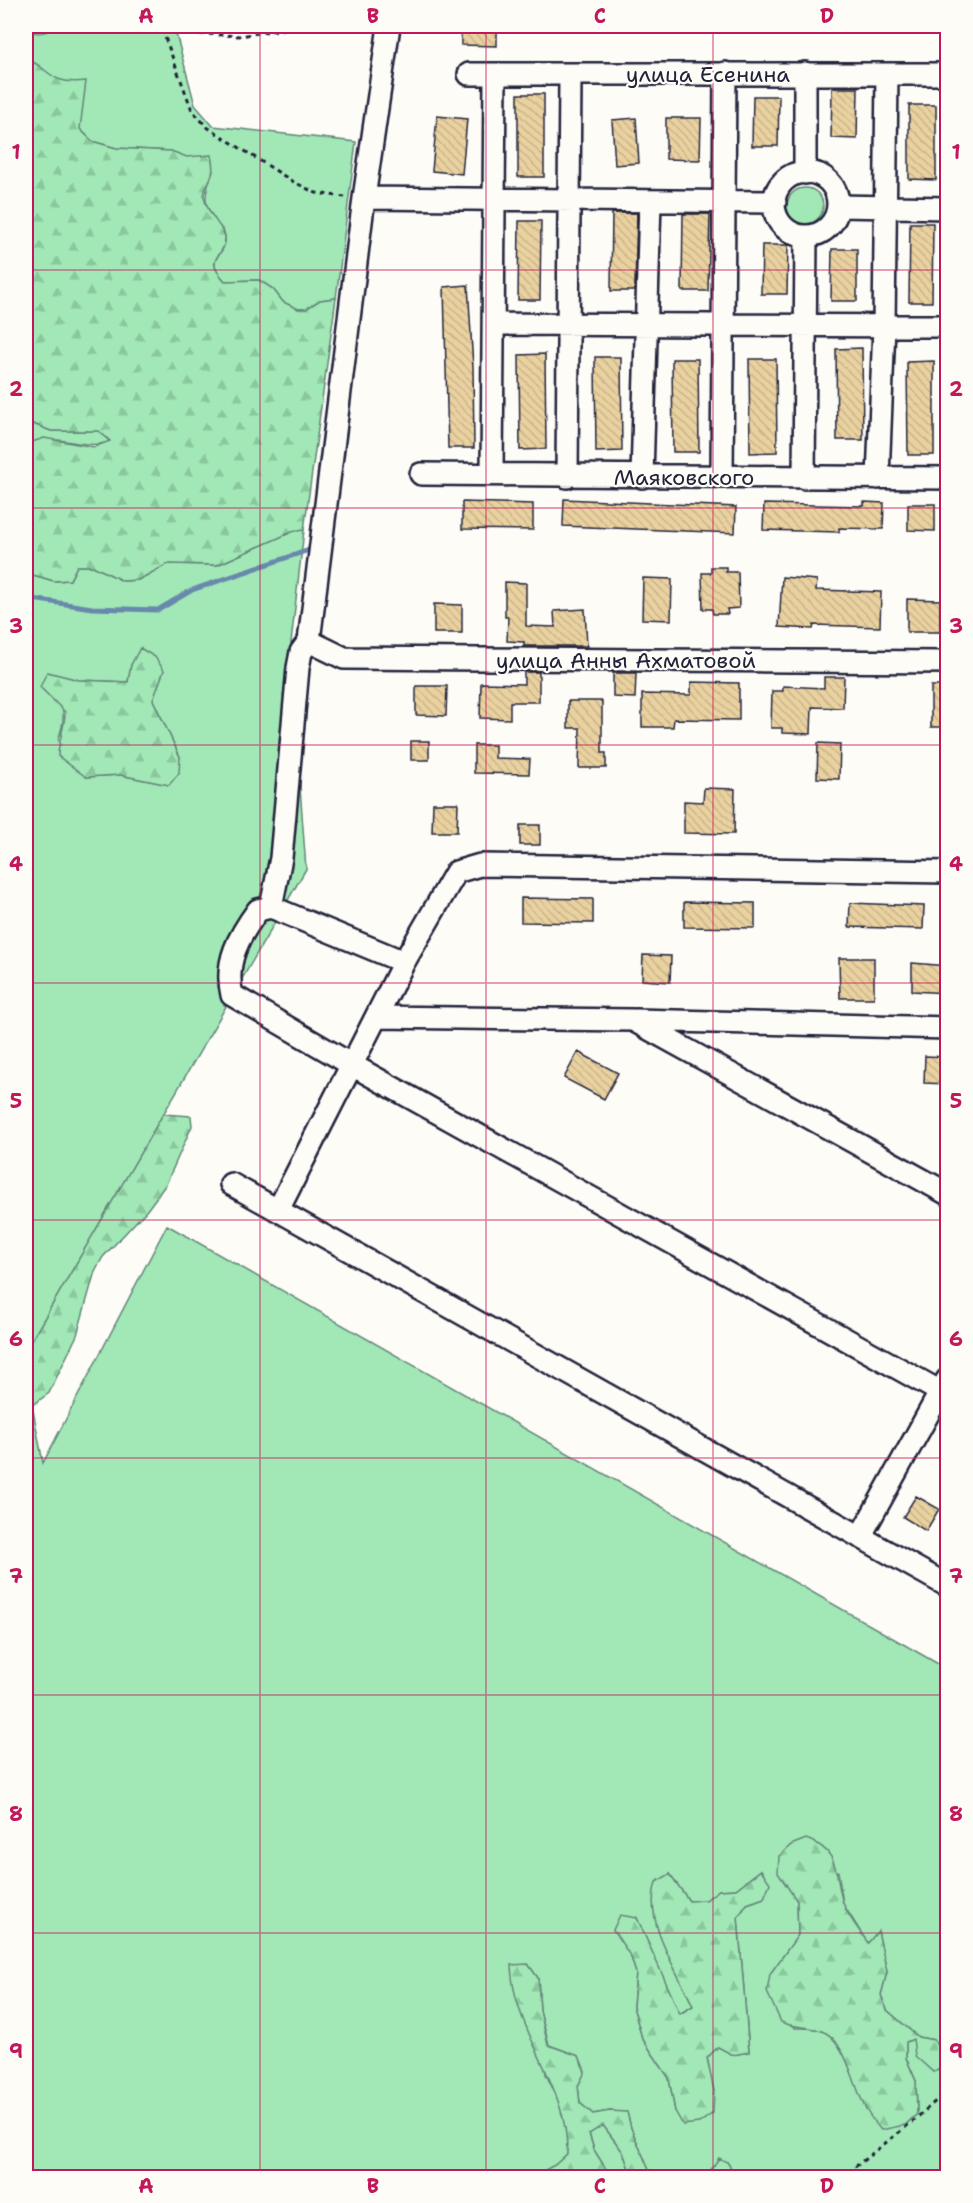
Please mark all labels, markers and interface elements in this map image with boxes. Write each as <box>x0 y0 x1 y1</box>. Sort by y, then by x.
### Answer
text: A <box>138 3 154 29</box>
text: B <box>367 3 379 29</box>
text: C <box>594 3 606 29</box>
text: D <box>820 3 834 29</box>
street label: улица Есенина <box>626 60 790 89</box>
text: 1 <box>11 139 21 165</box>
text: 1 <box>951 139 961 165</box>
text: 2 <box>9 376 23 402</box>
text: 2 <box>949 376 963 402</box>
street label: Маяковского <box>614 463 754 492</box>
text: 3 <box>9 613 23 639</box>
text: 3 <box>949 613 963 639</box>
street label: улица Анны Ахматовой <box>496 646 756 675</box>
text: 4 <box>9 851 23 877</box>
text: 4 <box>949 851 963 877</box>
text: 5 <box>10 1088 22 1114</box>
text: 5 <box>950 1088 962 1114</box>
text: 6 <box>9 1326 23 1352</box>
text: 6 <box>949 1326 963 1352</box>
text: 7 <box>9 1563 23 1589</box>
text: 7 <box>949 1563 963 1589</box>
text: 8 <box>9 1801 23 1827</box>
text: 8 <box>949 1801 963 1827</box>
text: 9 <box>9 2038 23 2064</box>
text: 9 <box>949 2038 963 2064</box>
text: A <box>138 2173 154 2199</box>
text: B <box>367 2173 379 2199</box>
text: C <box>594 2173 606 2199</box>
text: D <box>820 2173 834 2199</box>

